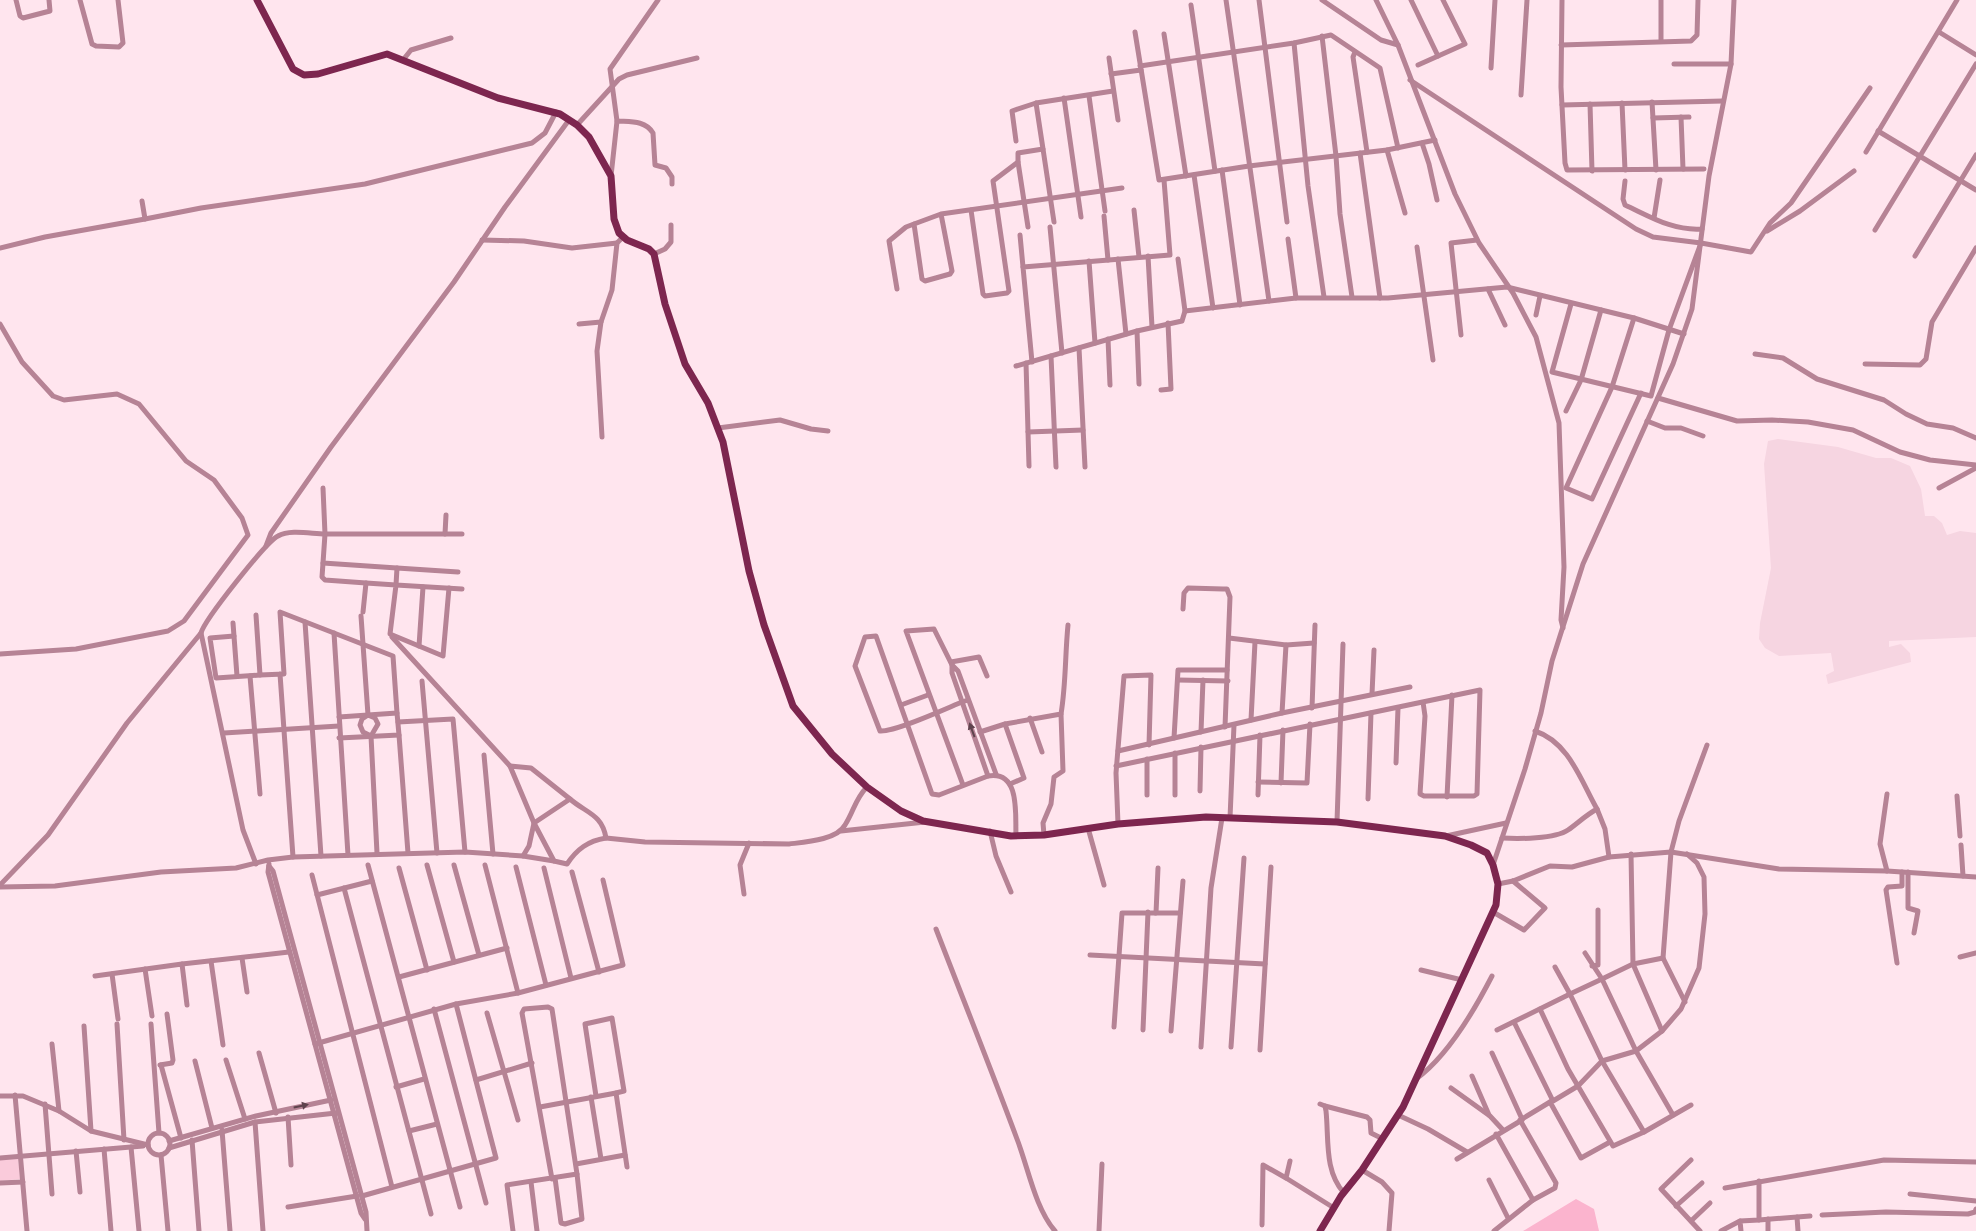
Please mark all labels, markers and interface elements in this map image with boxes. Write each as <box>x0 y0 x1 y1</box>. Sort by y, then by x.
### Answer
one-way arrow <box>968 722 975 737</box>
one-way arrow <box>293 1102 308 1110</box>

